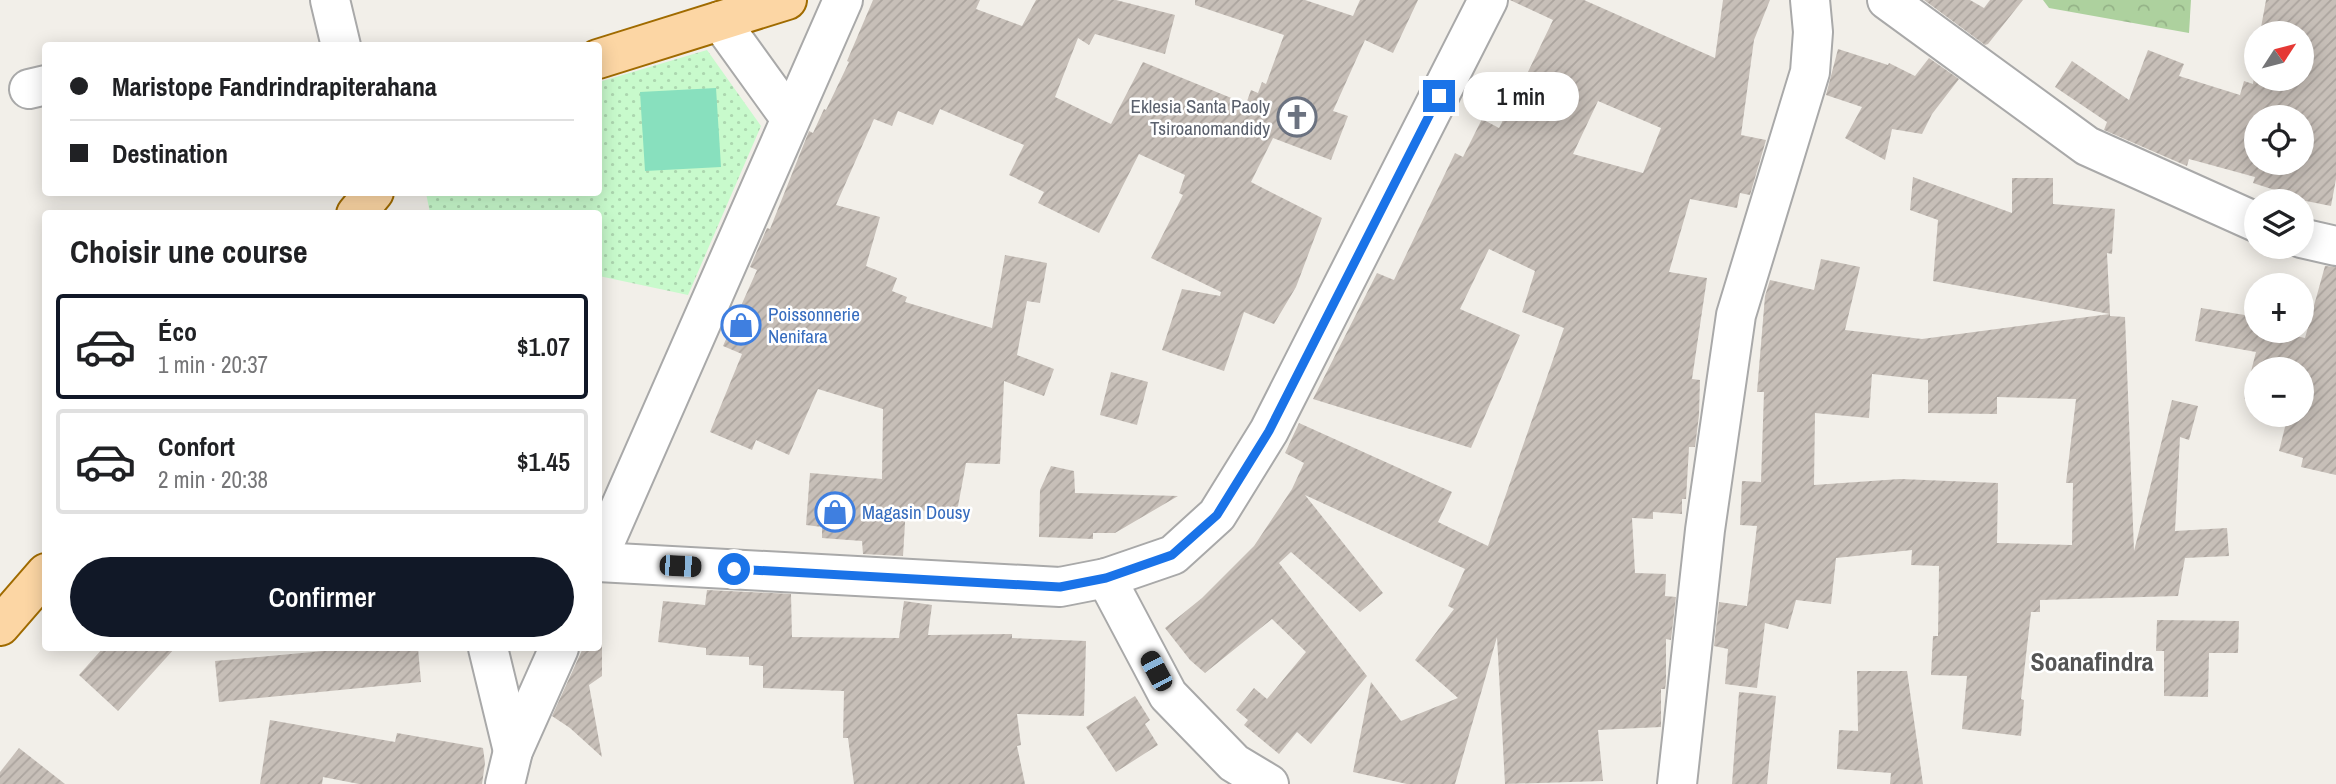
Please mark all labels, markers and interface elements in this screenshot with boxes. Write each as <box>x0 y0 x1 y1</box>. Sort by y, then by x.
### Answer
north arrow <box>2244 21 2314 91</box>
map controls <box>2244 21 2314 427</box>
text: Maristope Fandrindrapiterahana <box>112 69 437 104</box>
callout: 1 min <box>1464 72 1579 120</box>
route end <box>1423 80 1455 112</box>
text: 1 min <box>1497 81 1545 112</box>
place label: Eklesia Santa Paoly Tsiroanomandidy <box>1131 93 1270 141</box>
church icon: Eklesia Santa Paoly Tsiroanomandidy <box>1276 96 1318 138</box>
button: locate <box>2244 105 2314 175</box>
text: Destination <box>112 136 228 171</box>
button: layers <box>2244 189 2314 259</box>
text: Choisir une course <box>70 230 308 273</box>
button: + <box>2244 273 2314 343</box>
place label: Poissonnerie Nenifara <box>768 301 860 349</box>
shop icon: Poissonnerie Nenifara <box>720 304 762 346</box>
text: Éco <box>158 314 197 349</box>
icon: car <box>74 315 137 378</box>
text: $1.07 <box>517 329 570 364</box>
text: 1 min · 20:37 <box>158 349 268 380</box>
button: − <box>2244 357 2314 427</box>
text: Confort <box>158 429 235 464</box>
icon: car <box>74 430 137 493</box>
text: $1.45 <box>517 444 570 479</box>
text: 2 min · 20:38 <box>158 464 268 495</box>
shop icon: Magasin Dousy <box>814 491 856 533</box>
place label: Magasin Dousy <box>862 499 970 525</box>
route start <box>718 553 750 585</box>
car <box>659 554 702 578</box>
button: Confirmer <box>70 557 574 637</box>
district label: Soanafindra <box>2030 644 2154 679</box>
car <box>1137 648 1176 694</box>

